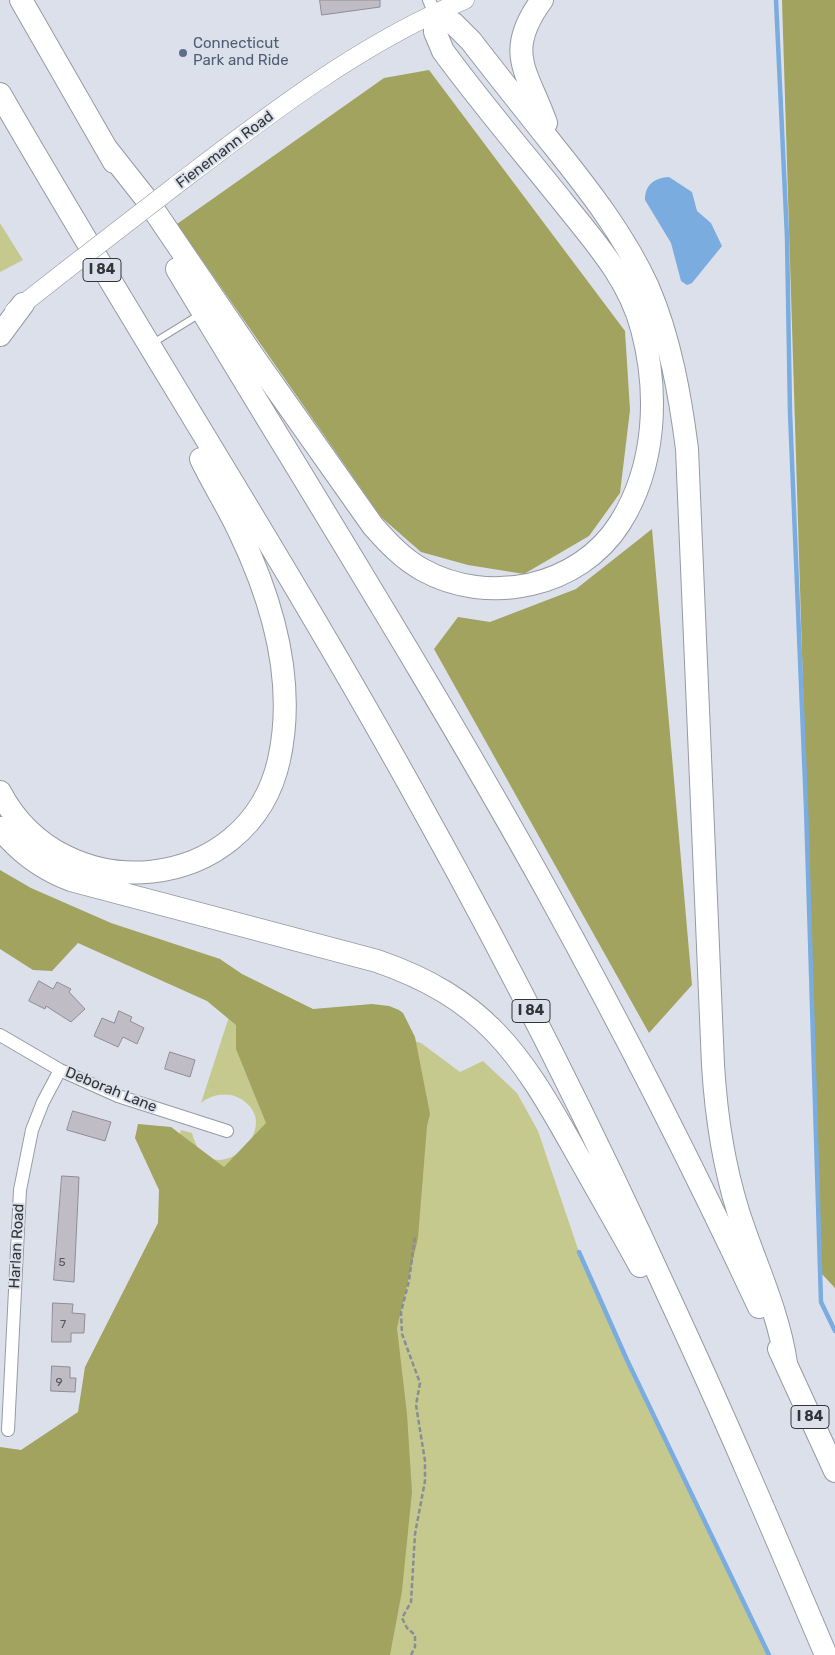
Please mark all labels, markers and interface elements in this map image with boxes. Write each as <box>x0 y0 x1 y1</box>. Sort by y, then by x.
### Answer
place label: Connecticut Park and Ride <box>193 35 289 70</box>
marker: Connecticut Park and Ride <box>177 47 189 59</box>
street label: Fienemann Road <box>173 108 277 192</box>
road number: I 84 <box>83 258 121 282</box>
road number: I 84 <box>512 999 550 1022</box>
street label: Deborah Lane <box>63 1063 159 1117</box>
street label: Harlan Road <box>6 1203 28 1289</box>
house number: 5 <box>58 1256 66 1270</box>
house number: 7 <box>60 1318 66 1332</box>
house number: 9 <box>55 1376 63 1390</box>
road number: I 84 <box>791 1405 829 1428</box>

